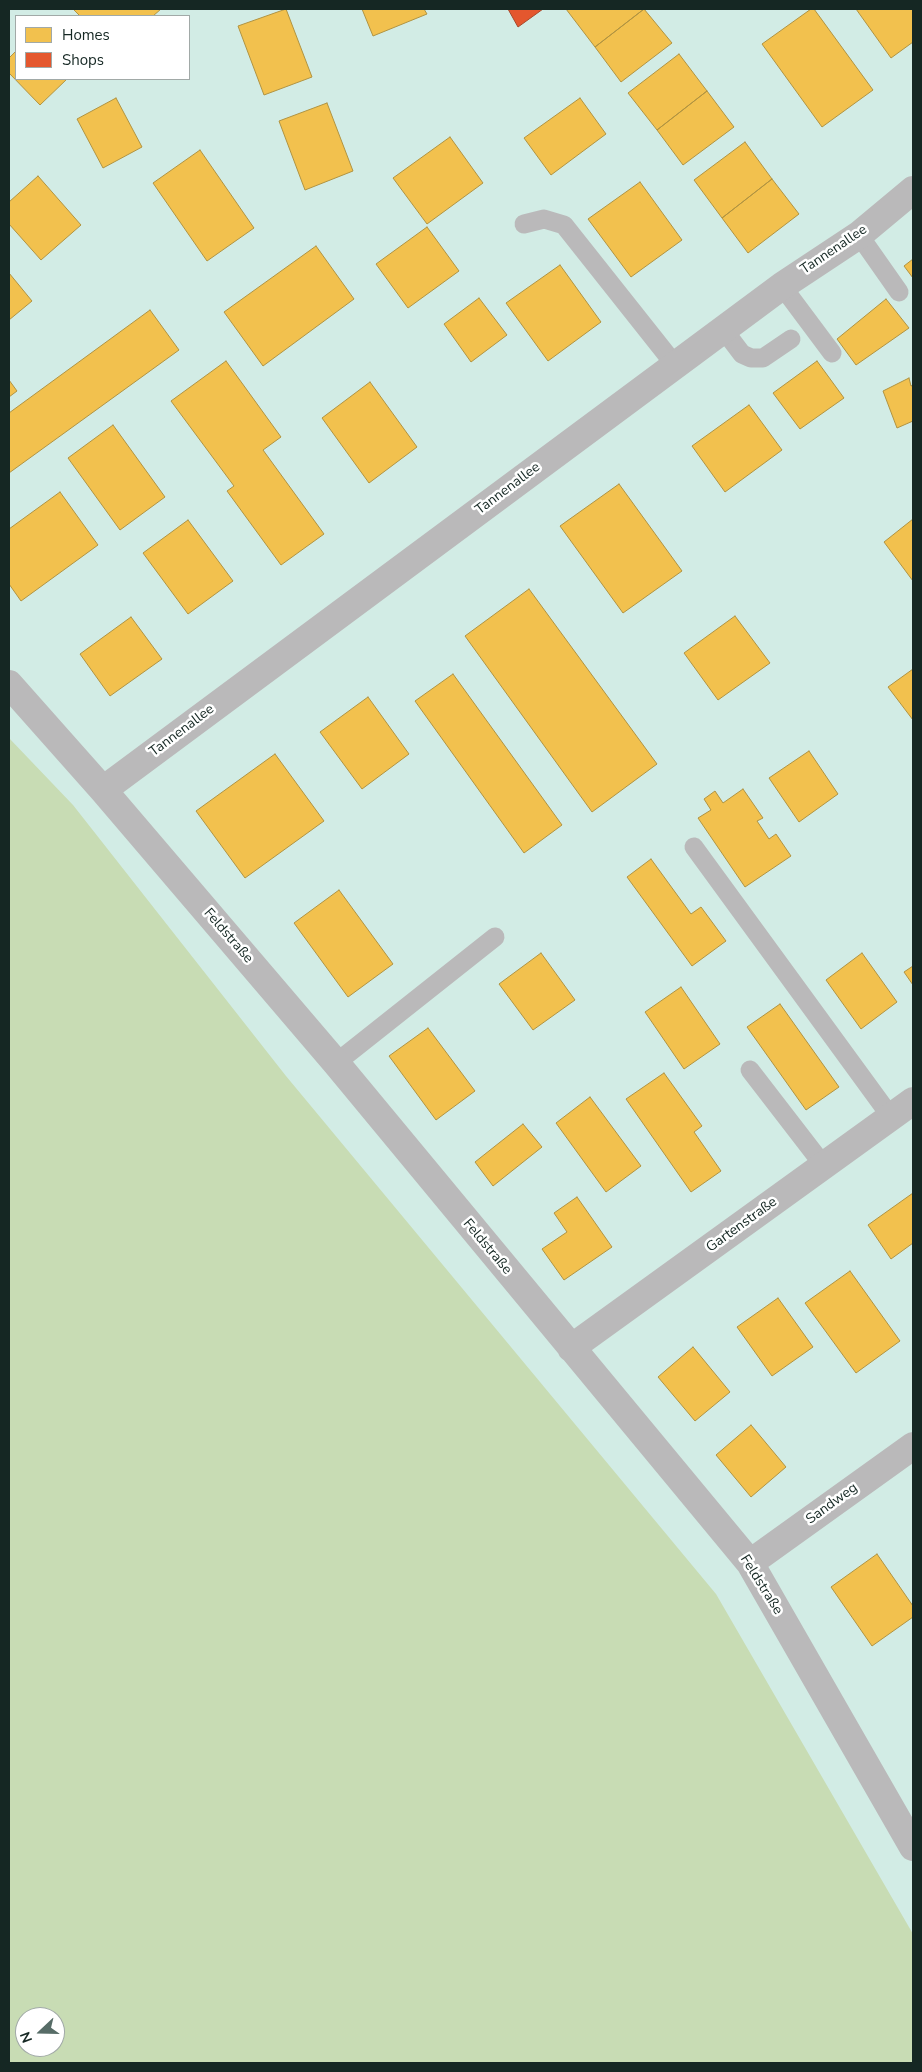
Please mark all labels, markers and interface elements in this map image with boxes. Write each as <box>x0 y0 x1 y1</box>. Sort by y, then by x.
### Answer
legend <box>15 15 190 80</box>
text: Homes <box>62 25 110 45</box>
text: Shops <box>62 50 104 70</box>
street label: Tannenallee <box>798 222 870 278</box>
street label: Tannenallee <box>472 459 544 519</box>
street label: Tannenallee <box>146 701 218 761</box>
street label: Feldstraße <box>200 905 256 967</box>
street label: Gartenstraße <box>703 1194 781 1256</box>
street label: Feldstraße <box>459 1216 515 1278</box>
street label: Sandweg <box>803 1480 861 1528</box>
street label: Feldstraße <box>736 1552 786 1618</box>
north arrow <box>15 2007 65 2057</box>
text: N <box>16 2029 37 2046</box>

